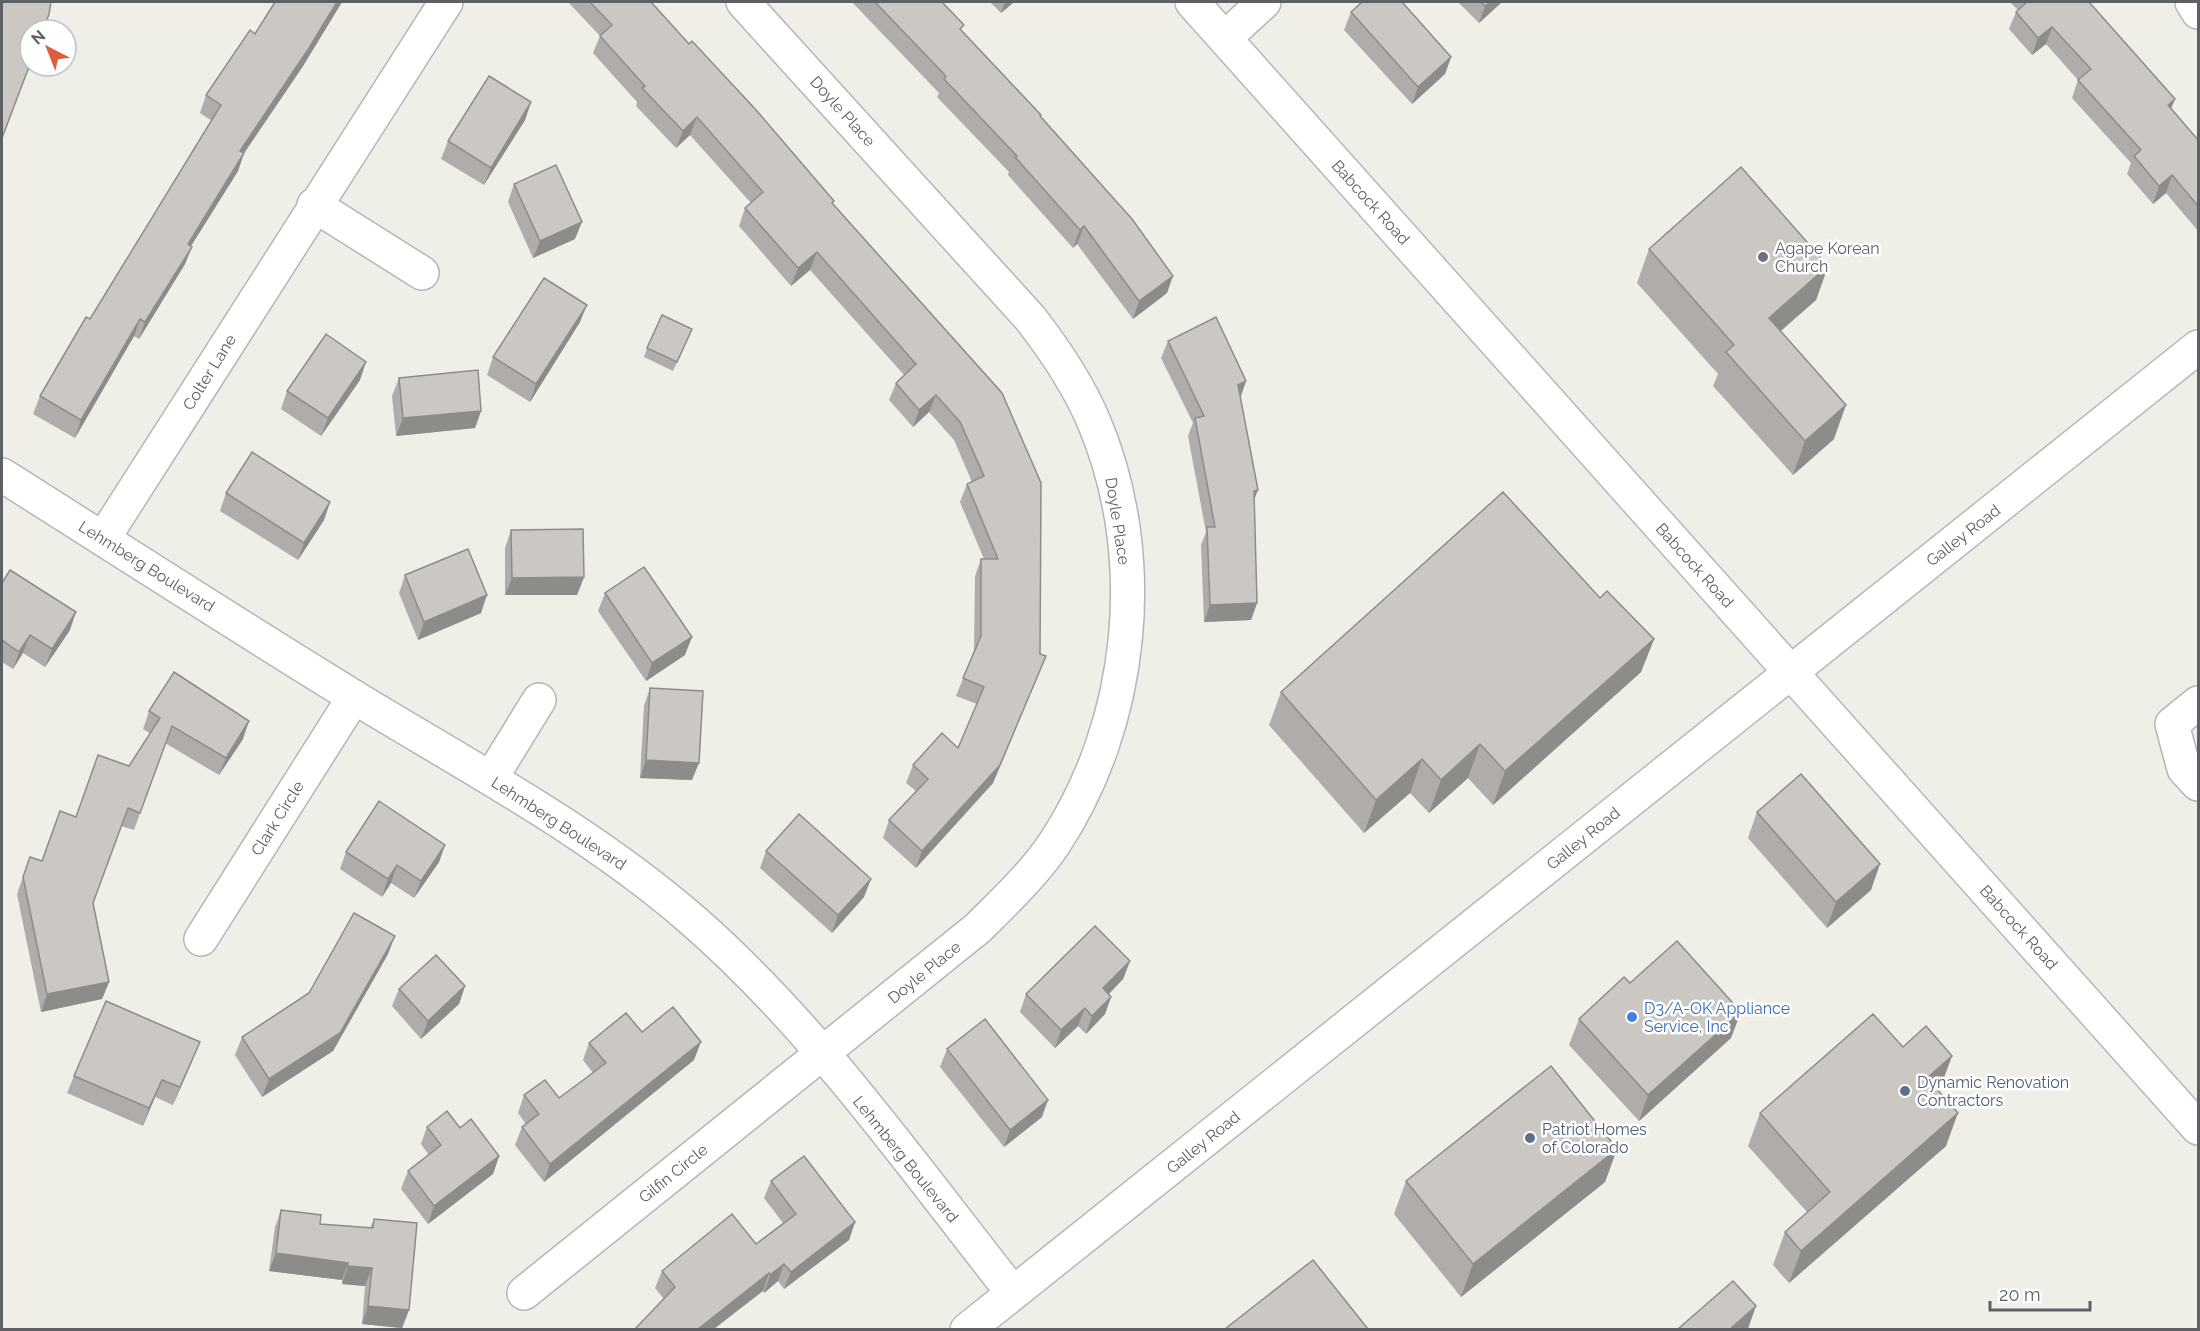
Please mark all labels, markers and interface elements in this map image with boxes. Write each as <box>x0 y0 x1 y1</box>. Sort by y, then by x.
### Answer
north arrow <box>18 18 78 78</box>
text: N <box>27 26 49 48</box>
street label: Doyle Place <box>806 72 879 150</box>
street label: Babcock Road <box>1328 156 1414 249</box>
place label: Agape Korean Church <box>1775 239 1880 276</box>
marker: Agape Korean Church <box>1756 250 1770 264</box>
street label: Colter Lane <box>179 331 240 414</box>
street label: Doyle Place <box>1101 476 1134 566</box>
street label: Galley Road <box>1922 501 2004 570</box>
street label: Lehmberg Boulevard <box>75 517 218 616</box>
street label: Babcock Road <box>1652 519 1738 612</box>
street label: Lehmberg Boulevard <box>488 773 630 874</box>
street label: Clark Circle <box>247 777 308 859</box>
street label: Galley Road <box>1543 803 1624 874</box>
street label: Babcock Road <box>1976 881 2062 974</box>
street label: Doyle Place <box>884 937 965 1008</box>
place label: D3/A-OK Appliance Service, Inc <box>1644 999 1790 1036</box>
marker: D3/A-OK Appliance Service, Inc <box>1625 1010 1639 1024</box>
place label: Dynamic Renovation Contractors <box>1917 1073 2069 1110</box>
marker: Dynamic Renovation Contractors <box>1898 1084 1912 1098</box>
street label: Lehmberg Boulevard <box>849 1092 962 1226</box>
street label: Galley Road <box>1163 1107 1244 1178</box>
place label: Patriot Homes of Colorado <box>1542 1120 1647 1157</box>
marker: Patriot Homes of Colorado <box>1523 1131 1537 1145</box>
street label: Gilfin Circle <box>635 1140 712 1207</box>
scale bar <box>1990 1274 2090 1312</box>
text: 20 m <box>1999 1284 2041 1305</box>

